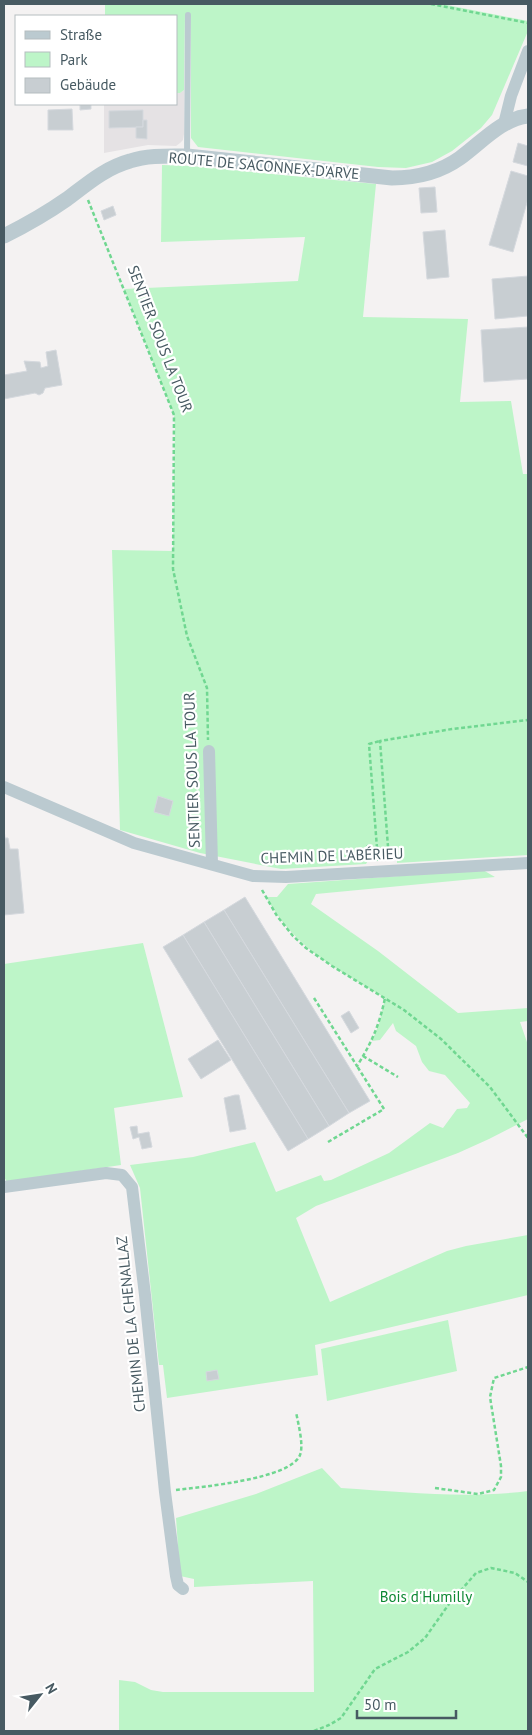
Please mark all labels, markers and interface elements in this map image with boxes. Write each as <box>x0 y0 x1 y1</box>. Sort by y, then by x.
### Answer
legend <box>15 15 178 105</box>
text: Straße <box>60 25 102 44</box>
text: Park <box>60 50 88 69</box>
text: Gebäude <box>60 75 116 94</box>
street label: ROUTE DE SACONNEX-D'ARVE <box>168 148 360 183</box>
street label: SENTIER SOUS LA TOUR <box>124 263 197 415</box>
street label: SENTIER SOUS LA TOUR <box>179 692 204 848</box>
street label: CHEMIN DE L'ABÉRIEU <box>260 844 404 867</box>
street label: CHEMIN DE LA CHENALLAZ <box>112 1235 149 1413</box>
park label: Bois d'Humilly <box>380 1587 472 1606</box>
north arrow <box>15 1670 65 1720</box>
text: N <box>41 1680 61 1697</box>
scale bar <box>357 1688 456 1720</box>
text: 50 m <box>364 1695 397 1714</box>

